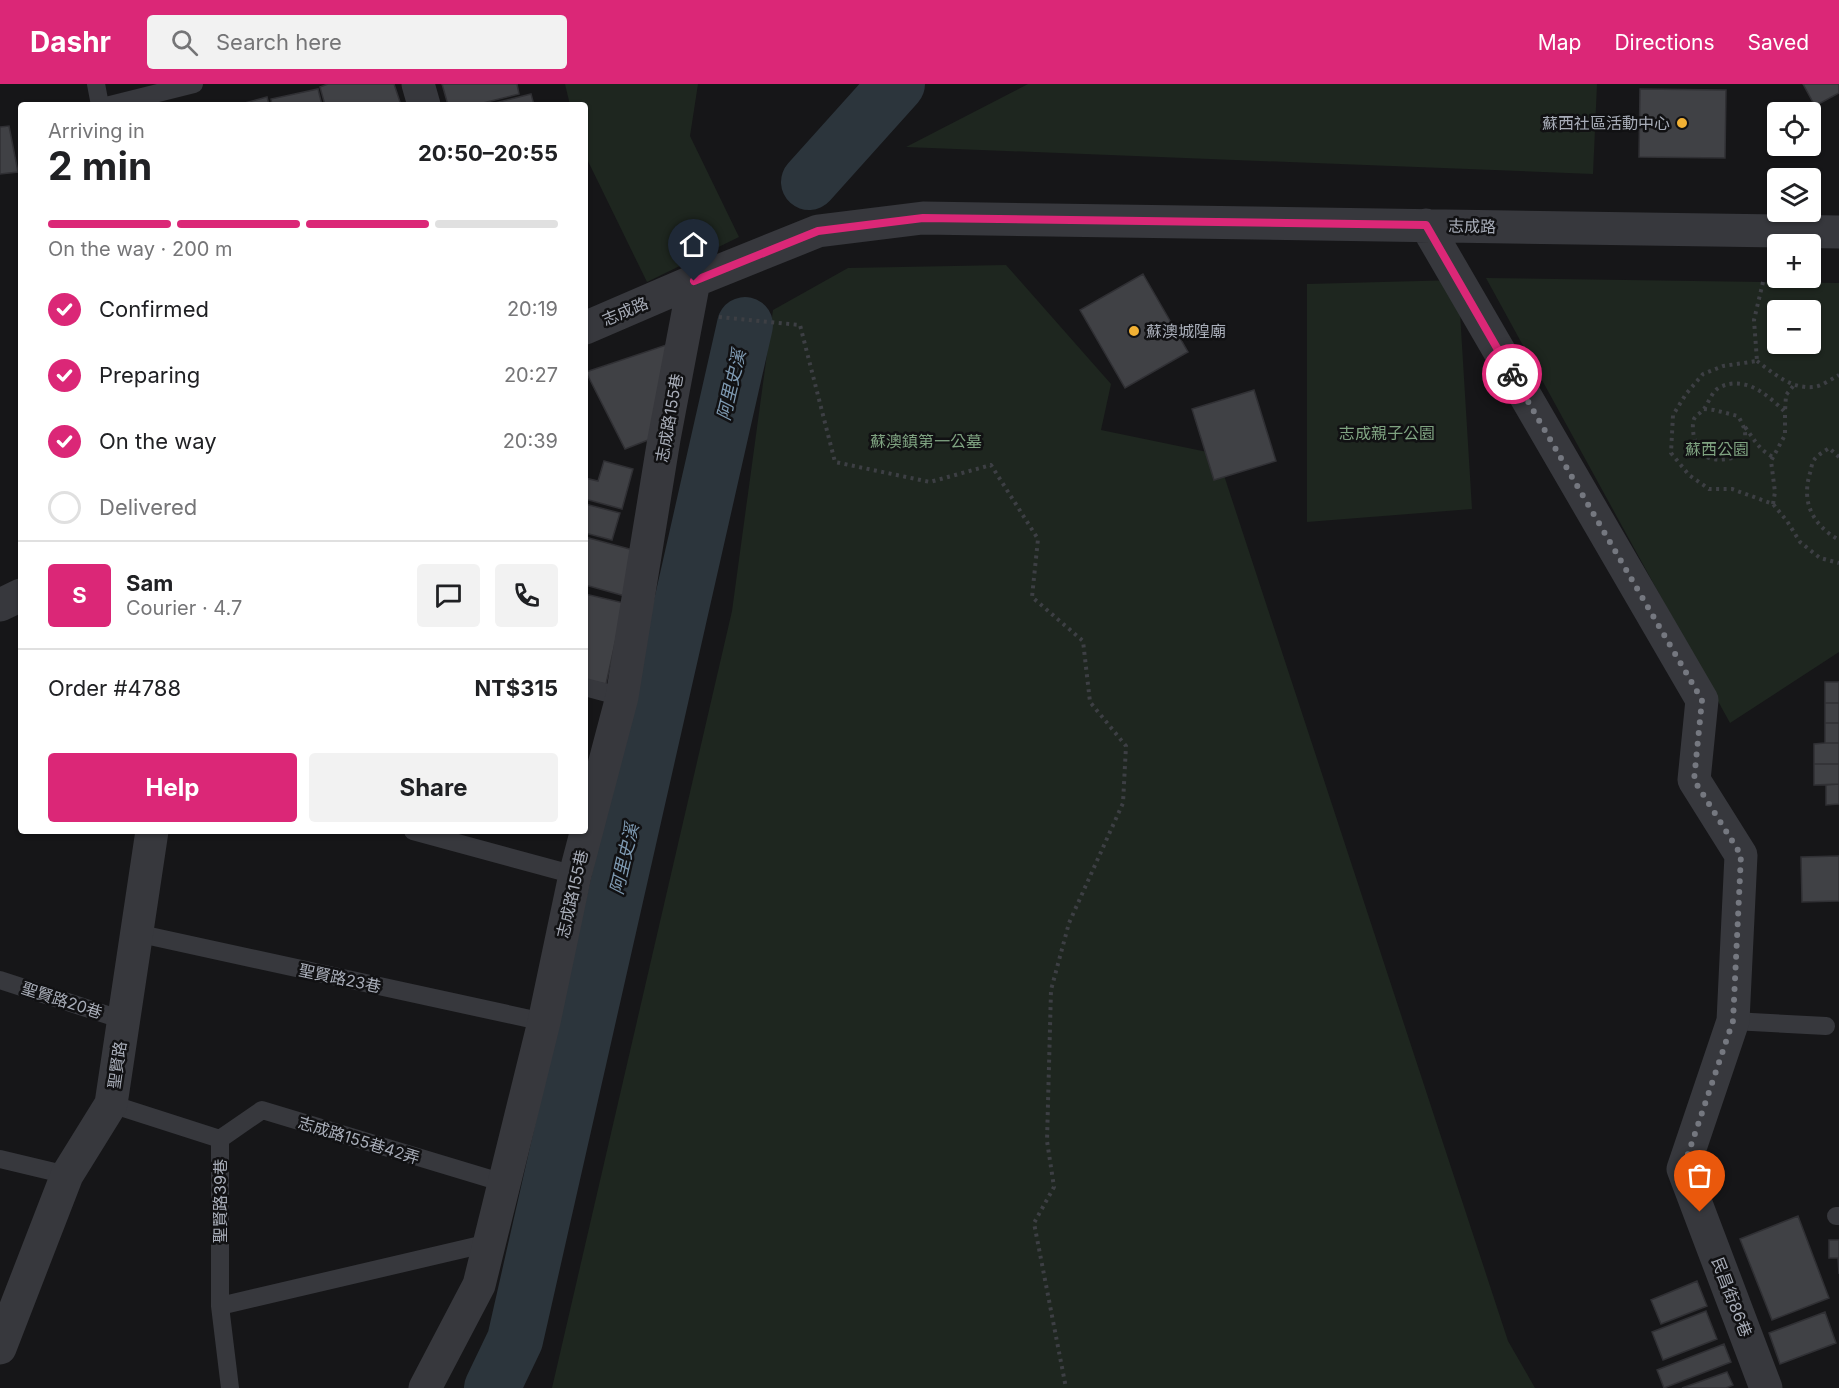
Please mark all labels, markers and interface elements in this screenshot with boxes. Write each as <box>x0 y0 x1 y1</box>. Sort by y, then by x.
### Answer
search box <box>147 15 567 69</box>
text: Dashr <box>30 25 111 59</box>
icon: search <box>168 26 201 59</box>
text: Search here <box>216 29 342 55</box>
text: Map <box>1538 30 1581 55</box>
text: Directions <box>1614 30 1715 55</box>
text: Saved <box>1748 30 1809 55</box>
map controls <box>1767 102 1821 354</box>
button: locate <box>1767 102 1821 156</box>
place label: 蘇西社區活動中心 <box>1542 113 1670 133</box>
marker: 蘇西社區活動中心 <box>1675 116 1689 130</box>
text: Arriving in <box>48 119 145 143</box>
text: 20:50–20:55 <box>418 140 558 166</box>
text: 2 min <box>48 142 152 189</box>
button: layers <box>1767 168 1821 222</box>
street label: 志成路 <box>1448 216 1496 236</box>
pin <box>668 219 719 281</box>
icon: home <box>677 228 710 261</box>
button: + <box>1767 234 1821 288</box>
text: On the way · 200 m <box>48 237 233 261</box>
street label: 志成路 <box>599 292 651 330</box>
icon: check <box>48 293 81 326</box>
text: Confirmed <box>99 296 209 322</box>
text: 20:19 <box>507 297 558 321</box>
button: − <box>1767 300 1821 354</box>
place label: 蘇澳城隍廟 <box>1146 321 1226 341</box>
marker: 蘇澳城隍廟 <box>1127 324 1141 338</box>
courier <box>1482 344 1542 404</box>
water label: 阿里史溪 <box>713 345 750 422</box>
icon: bike <box>1496 358 1529 391</box>
icon: check <box>48 359 81 392</box>
text: Preparing <box>99 362 200 388</box>
text: 20:27 <box>504 363 558 387</box>
street label: 志成路155巷 <box>651 372 687 464</box>
park label: 志成親子公園 <box>1339 423 1435 443</box>
icon: check <box>48 425 81 458</box>
text: On the way <box>99 428 217 454</box>
text: 20:39 <box>503 429 558 453</box>
park label: 蘇澳鎮第一公墓 <box>870 431 982 451</box>
park label: 蘇西公園 <box>1685 439 1749 459</box>
text: Delivered <box>99 494 197 520</box>
button: chat <box>417 564 480 627</box>
button: phone <box>495 564 558 627</box>
text: Sam <box>126 570 173 596</box>
text: S <box>72 582 87 608</box>
text: Courier · 4.7 <box>126 596 242 620</box>
text: Order #4788 <box>48 675 181 701</box>
text: NT$315 <box>474 675 558 701</box>
button: Help <box>48 753 297 822</box>
button: Share <box>309 753 558 822</box>
water label: 阿里史溪 <box>606 819 643 896</box>
street label: 志成路155巷 <box>552 848 592 940</box>
street label: 聖賢路23巷 <box>297 960 383 996</box>
street label: 聖賢路20巷 <box>19 978 105 1022</box>
street label: 聖賢路 <box>104 1040 130 1090</box>
street label: 志成路155巷42弄 <box>296 1112 422 1168</box>
pin <box>1674 1150 1725 1212</box>
street label: 聖賢路39巷 <box>210 1159 230 1243</box>
icon: bag <box>1683 1159 1716 1192</box>
street label: 民昌街86巷 <box>1708 1254 1756 1340</box>

